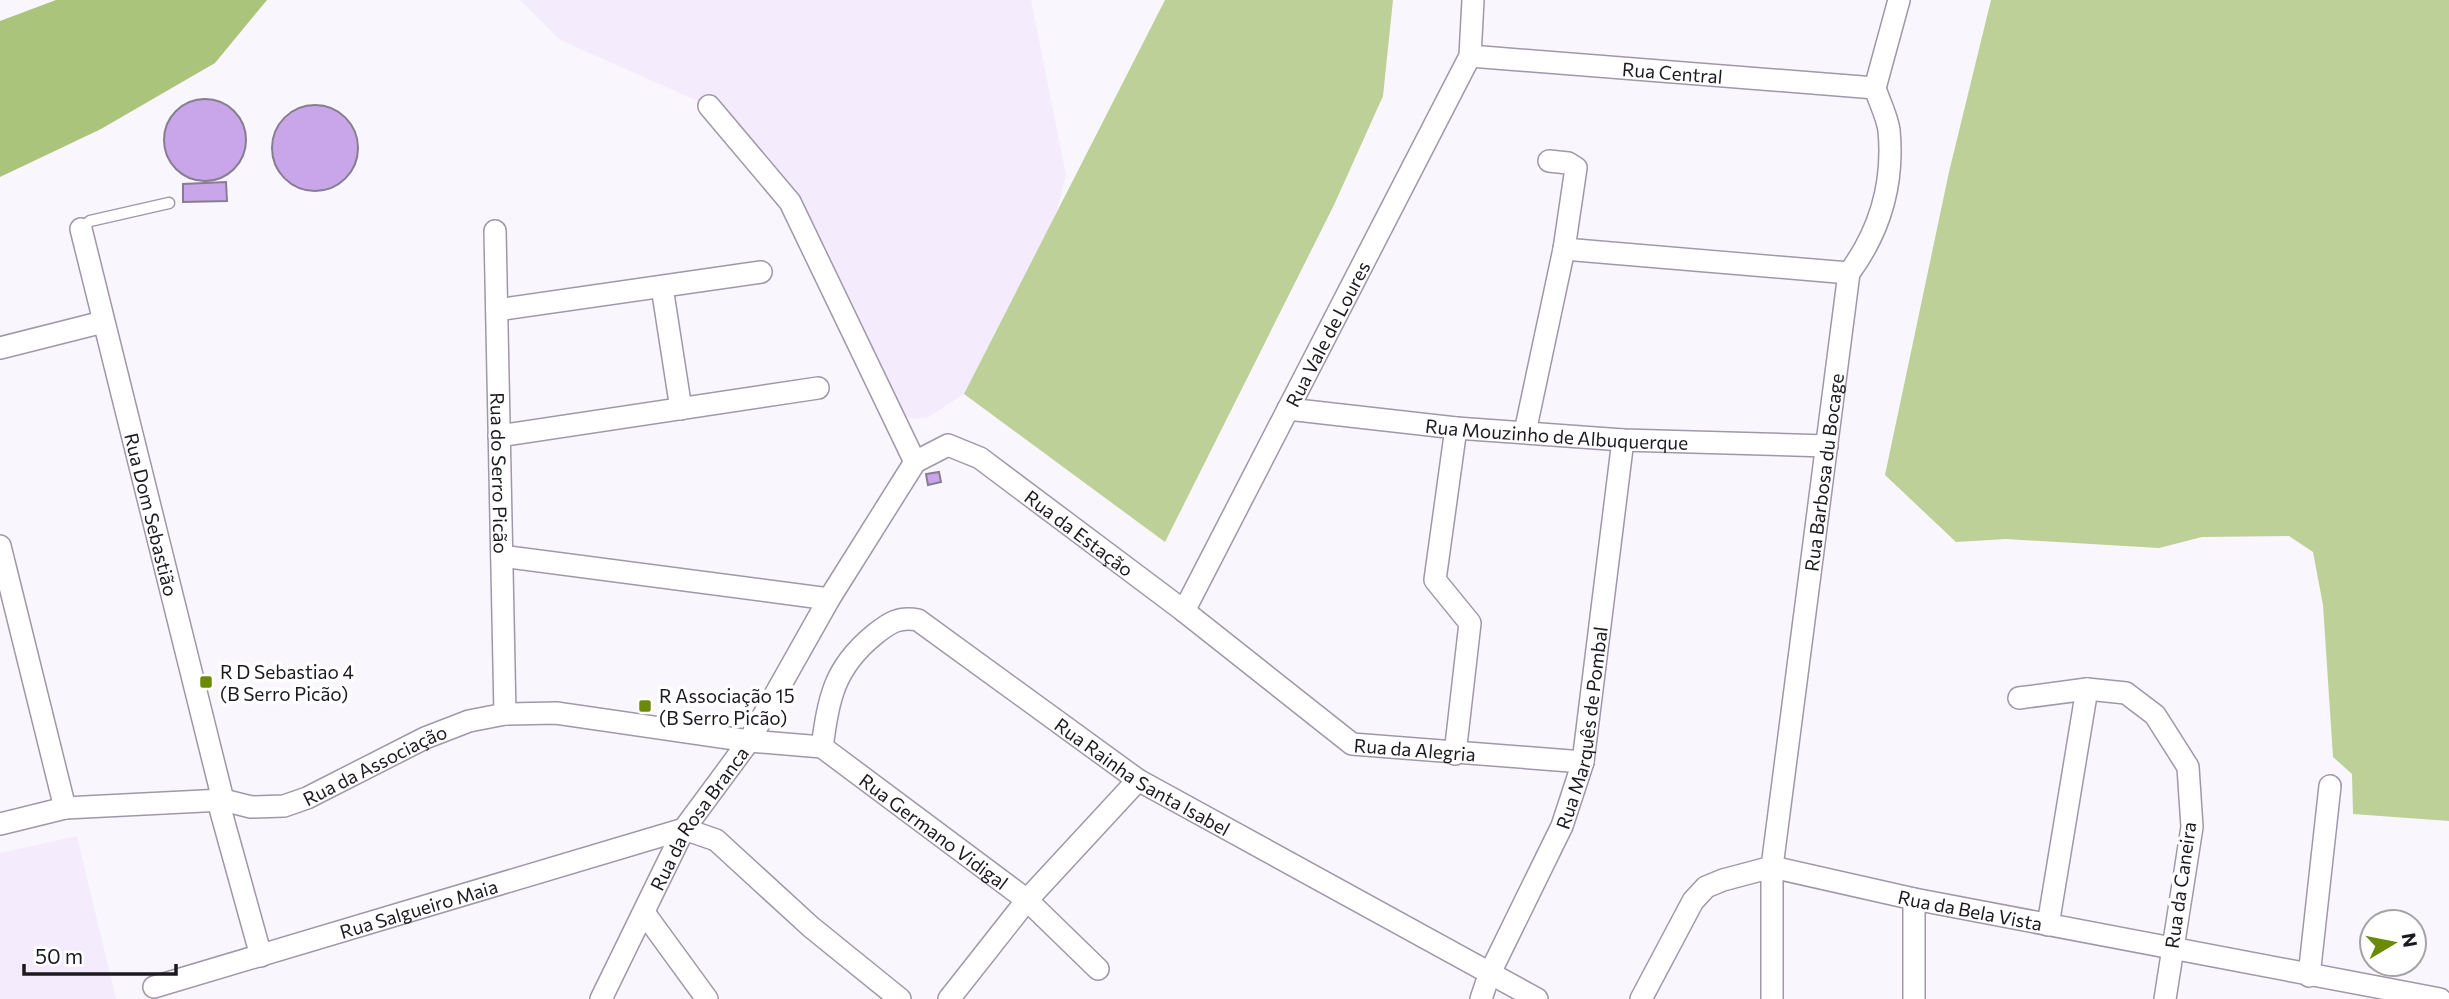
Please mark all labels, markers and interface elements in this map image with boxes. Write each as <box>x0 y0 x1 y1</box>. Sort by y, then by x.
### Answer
street label: Rua Central <box>1621 57 1723 87</box>
street label: Rua Vale de Loures <box>1280 257 1374 410</box>
street label: Rua Barbosa du Bocage <box>1799 372 1847 573</box>
street label: Rua do Serro Picão <box>487 392 513 554</box>
street label: Rua Mouzinho de Albuquerque <box>1424 413 1688 453</box>
street label: Rua Dom Sebastião <box>121 430 183 598</box>
street label: Rua da Estação <box>1021 485 1138 581</box>
street label: Rua Marquês de Pombal <box>1550 625 1611 832</box>
place label: R D Sebastiao 4 (B Serro Picão) <box>220 660 354 705</box>
marker: R D Sebastiao 4 (B Serro Picão) <box>198 674 214 690</box>
place label: R Associação 15 (B Serro Picão) <box>659 684 795 729</box>
marker: R Associação 15 (B Serro Picão) <box>637 698 653 714</box>
street label: Rua Rainha Santa Isabel <box>1051 712 1234 840</box>
street label: Rua da Associação <box>299 719 450 810</box>
street label: Rua da Alegria <box>1353 733 1477 765</box>
street label: Rua da Rosa Branca <box>644 742 753 894</box>
street label: Rua Germano Vidigal <box>855 768 1013 894</box>
street label: Rua da Caneira <box>2160 820 2200 950</box>
street label: Rua Salgueiro Maia <box>337 874 500 943</box>
street label: Rua da Bela Vista <box>1896 884 2044 935</box>
north arrow <box>2358 908 2428 978</box>
text: N <box>2398 931 2423 949</box>
scale bar <box>24 932 177 976</box>
text: 50 m <box>35 943 83 968</box>

